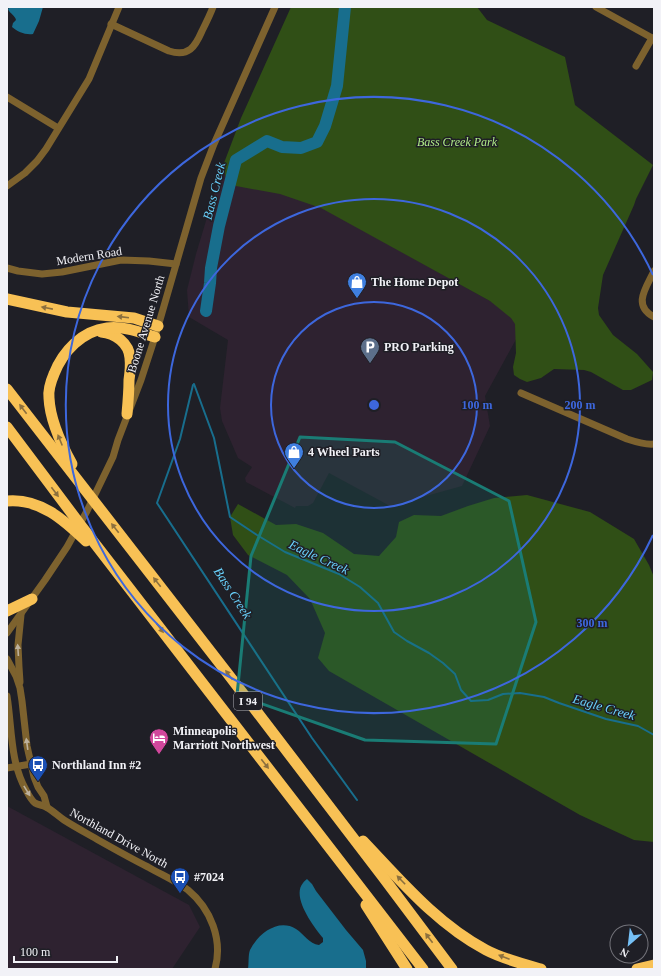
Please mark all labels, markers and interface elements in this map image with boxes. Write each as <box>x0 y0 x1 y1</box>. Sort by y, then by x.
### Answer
park label: Bass Creek Park <box>417 135 498 149</box>
water label: Bass Creek <box>200 161 228 221</box>
street label: Modern Road <box>55 244 123 268</box>
shop icon: The Home Depot <box>346 271 368 299</box>
street label: Boone Avenue North <box>125 274 167 374</box>
place label: The Home Depot <box>371 275 458 289</box>
one-way arrow <box>41 305 54 311</box>
one-way arrow <box>117 314 129 320</box>
parking icon: PRO Parking <box>359 336 381 364</box>
place label: PRO Parking <box>384 340 454 354</box>
centre of rings <box>367 398 381 412</box>
text: 100 m <box>462 398 493 412</box>
text: 200 m <box>565 398 596 412</box>
one-way arrow <box>19 404 27 415</box>
one-way arrow <box>57 433 63 445</box>
shop icon: 4 Wheel Parts <box>283 441 305 469</box>
place label: 4 Wheel Parts <box>308 445 380 459</box>
one-way arrow <box>51 487 59 497</box>
one-way arrow <box>111 523 119 534</box>
water label: Eagle Creek <box>286 536 351 577</box>
water label: Bass Creek <box>211 564 255 622</box>
one-way arrow <box>153 577 161 588</box>
text: 300 m <box>577 616 608 630</box>
one-way arrow <box>156 622 164 633</box>
one-way arrow <box>15 644 22 656</box>
one-way arrow <box>225 670 233 681</box>
water label: Eagle Creek <box>570 691 637 723</box>
road number: I 94 <box>234 692 262 710</box>
place label: Minneapolis Marriott Northwest <box>173 724 275 752</box>
hotel icon: Minneapolis Marriott Northwest <box>148 727 170 755</box>
one-way arrow <box>24 738 30 750</box>
bus stop icon: Northland Inn #2 <box>27 754 49 782</box>
place label: Northland Inn #2 <box>52 758 141 772</box>
one-way arrow <box>261 759 269 769</box>
one-way arrow <box>23 786 31 796</box>
street label: Northland Drive North <box>68 805 170 871</box>
bus stop icon: #7024 <box>169 866 191 894</box>
place label: #7024 <box>194 870 224 884</box>
one-way arrow <box>396 875 406 885</box>
north arrow <box>609 924 649 964</box>
one-way arrow <box>425 933 433 943</box>
scale bar <box>14 938 117 964</box>
text: 100 m <box>20 945 51 959</box>
text: N <box>618 946 631 960</box>
one-way arrow <box>497 954 509 960</box>

